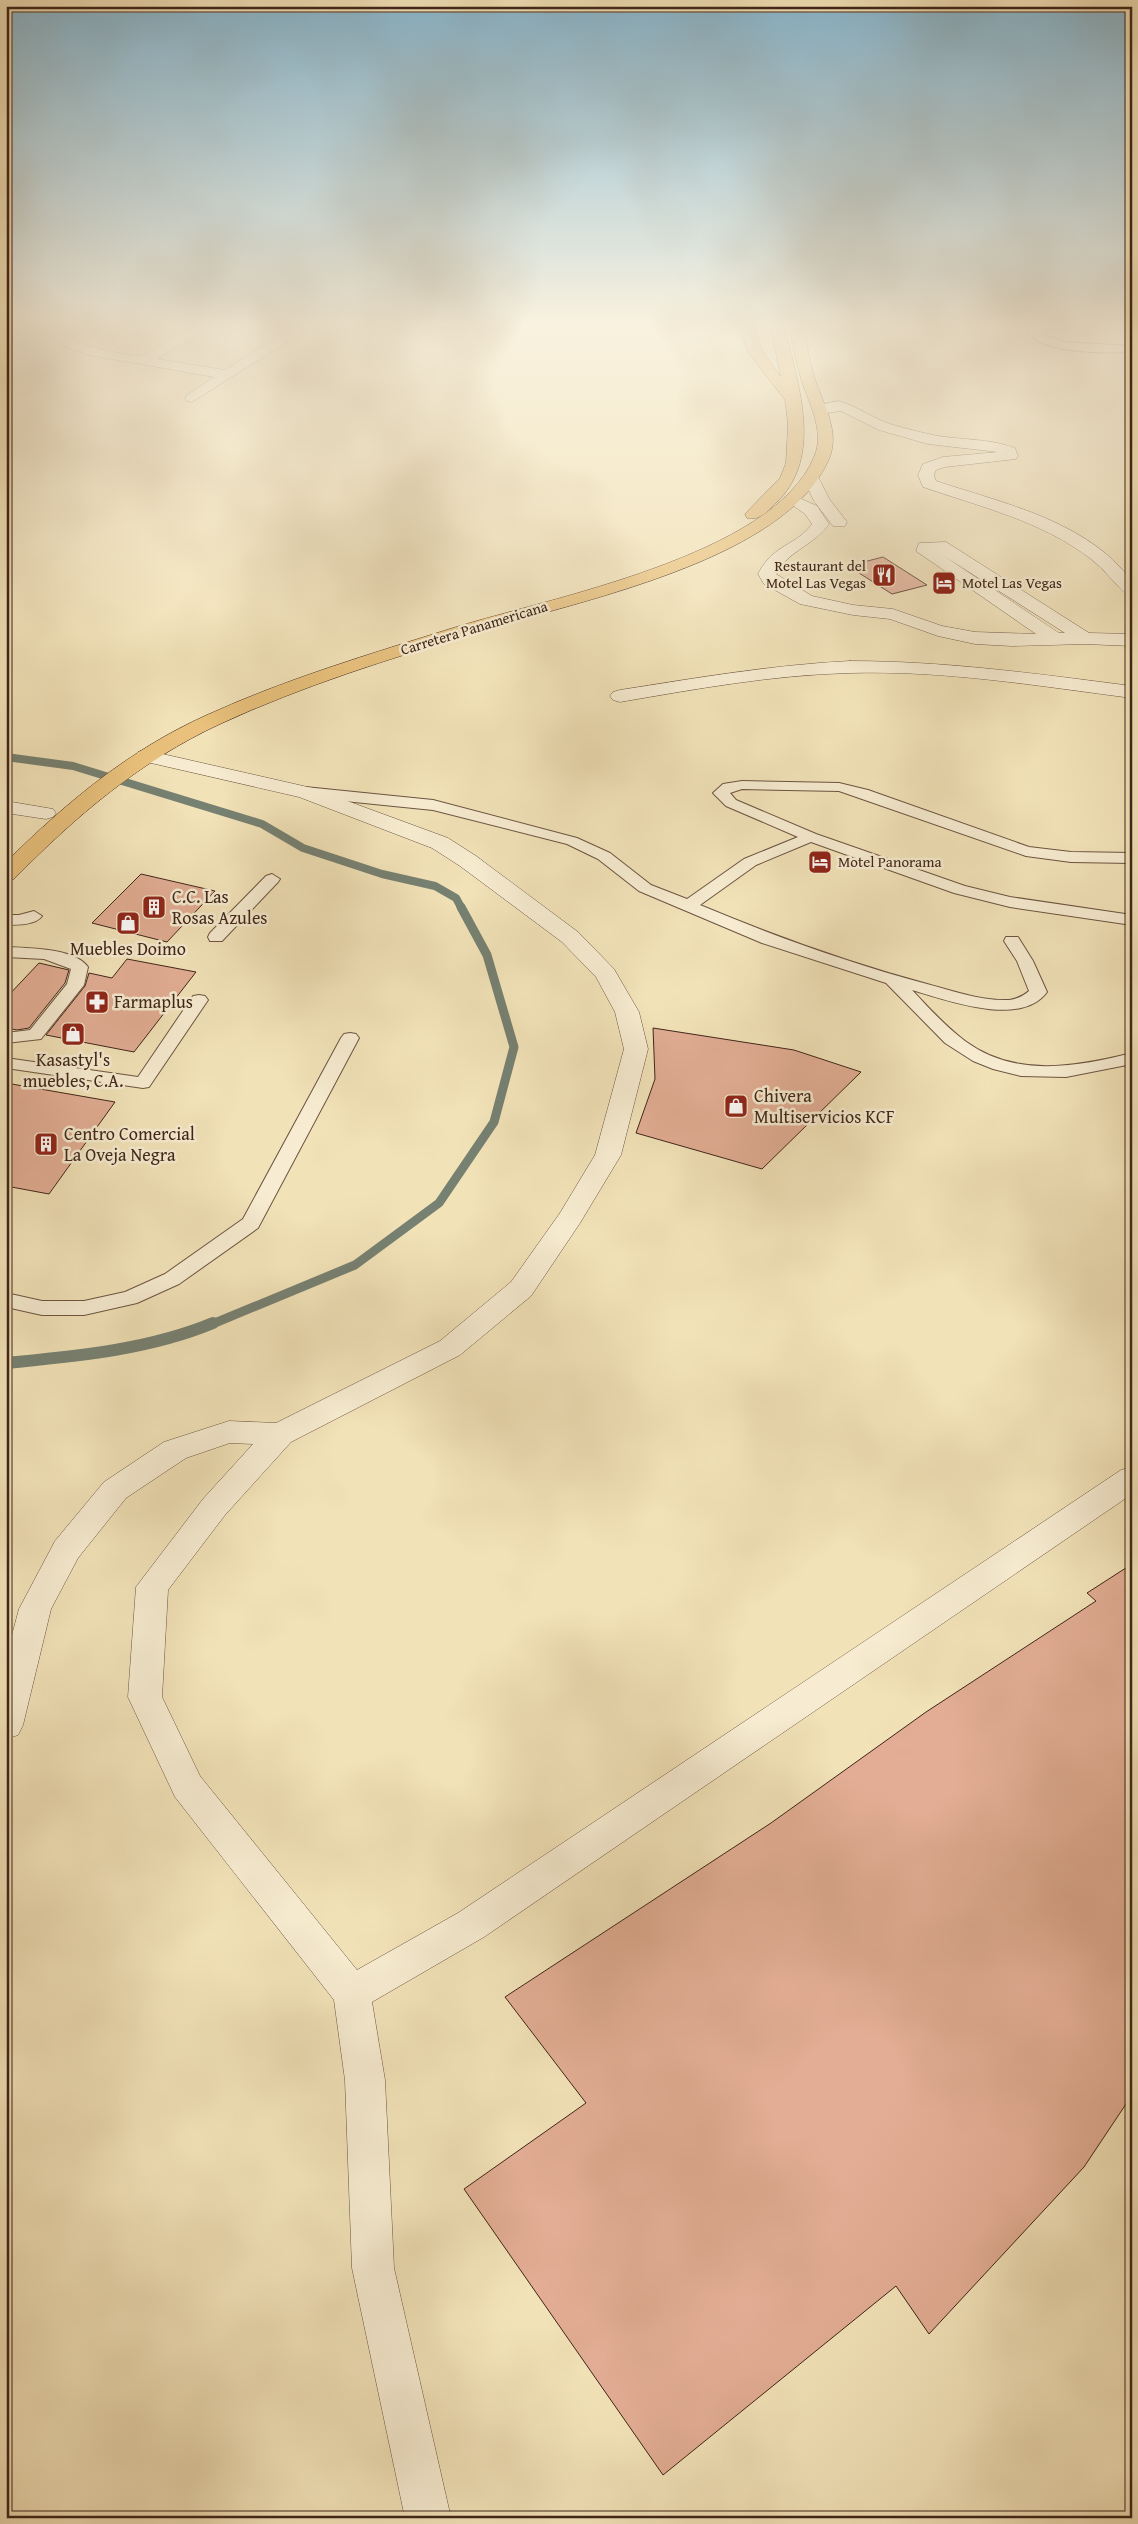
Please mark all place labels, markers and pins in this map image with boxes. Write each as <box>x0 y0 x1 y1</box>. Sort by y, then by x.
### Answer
place label: Restaurant del Motel Las Vegas <box>766 555 866 593</box>
restaurant icon: Restaurant del Motel Las Vegas <box>871 562 897 588</box>
hotel icon: Motel Las Vegas <box>931 570 957 596</box>
place label: Motel Las Vegas <box>962 572 1062 593</box>
hotel icon: Motel Panorama <box>807 849 833 875</box>
place label: Motel Panorama <box>838 851 942 872</box>
place label: C.C. Las Rosas Azules <box>172 883 267 931</box>
building icon: C.C. Las Rosas Azules <box>141 894 167 920</box>
shop icon: Muebles Doimo <box>115 910 141 936</box>
place label: Muebles Doimo <box>70 935 186 962</box>
place label: Farmaplus <box>114 988 193 1015</box>
pharmacy icon: Farmaplus <box>84 989 110 1015</box>
shop icon: Kasastyl's muebles, C.A. <box>60 1021 86 1047</box>
place label: Kasastyl's muebles, C.A. <box>23 1046 123 1094</box>
place label: Chivera Multiservicios KCF <box>754 1082 895 1130</box>
shop icon: Chivera Multiservicios KCF <box>723 1093 749 1119</box>
place label: Centro Comercial La Oveja Negra <box>64 1120 195 1168</box>
building icon: Centro Comercial La Oveja Negra <box>33 1131 59 1157</box>

